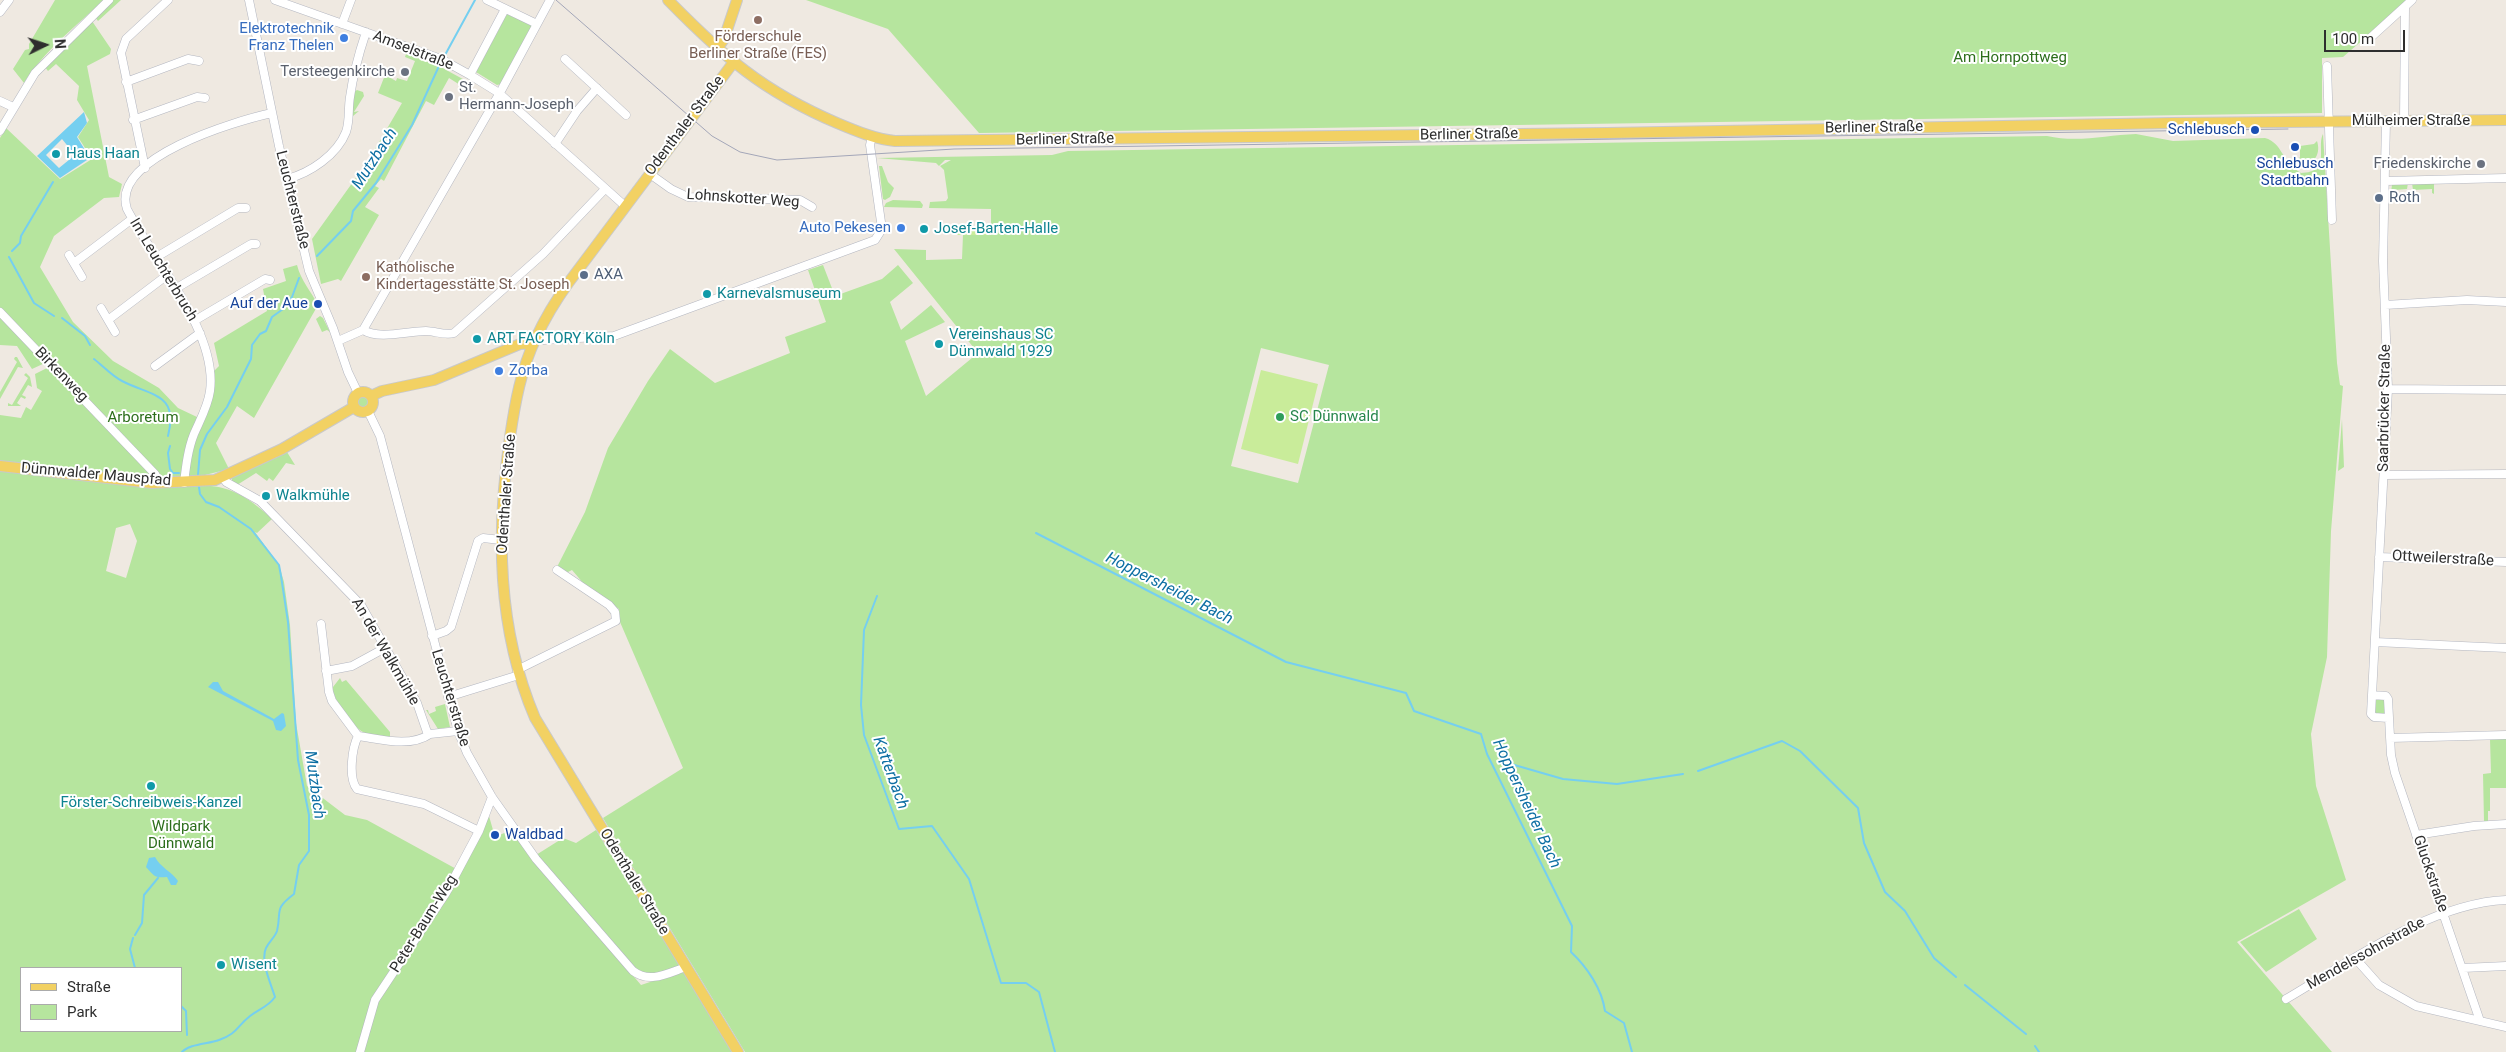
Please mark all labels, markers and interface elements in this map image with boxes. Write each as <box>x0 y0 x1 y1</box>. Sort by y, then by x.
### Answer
marker: Förderschule Berliner Straße (FES) <box>752 14 764 26</box>
north arrow <box>20 20 70 70</box>
place label: Elektrotechnik Franz Thelen <box>239 20 334 55</box>
scale bar <box>2326 20 2407 52</box>
street label: Amselstraße <box>370 27 456 75</box>
place label: Förderschule Berliner Straße (FES) <box>689 28 827 63</box>
text: 100 m <box>2332 30 2374 48</box>
marker: Elektrotechnik Franz Thelen <box>338 32 350 44</box>
text: N <box>52 38 68 49</box>
park label: Am Hornpottweg <box>1953 49 2067 67</box>
place label: Tersteegenkirche <box>280 63 395 81</box>
marker: Tersteegenkirche <box>399 66 411 78</box>
street label: Odenthaler Straße <box>642 73 728 179</box>
place label: St. Hermann-Joseph <box>459 79 574 114</box>
marker: St. Hermann-Joseph <box>443 91 455 103</box>
street label: Mülheimer Straße <box>2352 112 2470 130</box>
street label: Berliner Straße <box>1825 118 1923 138</box>
place label: Schlebusch <box>2168 121 2245 139</box>
marker: Schlebusch <box>2249 124 2261 136</box>
water label: Mutzbach <box>348 125 402 193</box>
street label: Berliner Straße <box>1420 125 1518 145</box>
street label: Berliner Straße <box>1016 130 1114 150</box>
marker: Schlebusch Stadtbahn <box>2289 141 2301 153</box>
place label: Haus Haan <box>66 145 140 163</box>
marker: Haus Haan <box>50 148 62 160</box>
street label: Leuchterstraße <box>271 149 313 251</box>
place label: Schlebusch Stadtbahn <box>2256 155 2334 190</box>
place label: Friedenskirche <box>2374 155 2471 173</box>
marker: Friedenskirche <box>2475 158 2487 170</box>
street label: Lohnskotter Weg <box>686 186 800 212</box>
place label: Roth <box>2389 189 2420 207</box>
marker: Roth <box>2373 192 2385 204</box>
street label: Im Leuchterbruch <box>125 215 201 325</box>
place label: Auto Pekesen <box>799 219 891 237</box>
place label: Josef-Barten-Halle <box>934 220 1058 238</box>
marker: Auto Pekesen <box>895 222 907 234</box>
marker: Josef-Barten-Halle <box>918 223 930 235</box>
place label: Katholische Kindertagesstätte St. Joseph <box>376 259 569 294</box>
place label: AXA <box>594 266 623 284</box>
marker: AXA <box>578 269 590 281</box>
marker: Katholische Kindertagesstätte St. Joseph <box>360 271 372 283</box>
place label: Karnevalsmuseum <box>717 285 841 303</box>
marker: Karnevalsmuseum <box>701 288 713 300</box>
place label: Auf der Aue <box>230 295 308 313</box>
marker: Auf der Aue <box>312 298 324 310</box>
place label: Vereinshaus SC Dünnwald 1929 <box>949 326 1054 361</box>
place label: ART FACTORY Köln <box>487 330 615 348</box>
marker: ART FACTORY Köln <box>471 333 483 345</box>
marker: Vereinshaus SC Dünnwald 1929 <box>933 338 945 350</box>
street label: Birkenweg <box>30 344 92 406</box>
street label: Saarbrücker Straße <box>2375 344 2395 472</box>
place label: Zorba <box>509 362 548 380</box>
marker: Zorba <box>493 365 505 377</box>
place label: SC Dünnwald <box>1290 408 1379 426</box>
park label: Arboretum <box>107 409 179 427</box>
marker: SC Dünnwald <box>1274 411 1286 423</box>
street label: Odenthaler Straße <box>494 433 520 555</box>
street label: Dünnwalder Mauspfad <box>20 459 172 491</box>
place label: Walkmühle <box>276 487 350 505</box>
marker: Walkmühle <box>260 490 272 502</box>
street label: Ottweilerstraße <box>2392 547 2494 571</box>
water label: Hoppersheider Bach <box>1102 549 1236 629</box>
street label: An der Walkmühle <box>347 595 423 709</box>
street label: Leuchterstraße <box>427 647 473 749</box>
water label: Katterbach <box>868 734 912 812</box>
water label: Hoppersheider Bach <box>1488 736 1564 872</box>
water label: Mutzbach <box>300 750 328 820</box>
marker: Förster-Schreibweis-Kanzel <box>145 780 157 792</box>
place label: Förster-Schreibweis-Kanzel <box>60 794 242 812</box>
park label: Wildpark Dünnwald <box>148 818 214 853</box>
place label: Waldbad <box>505 826 563 844</box>
street label: Odenthaler Straße <box>595 826 673 938</box>
marker: Waldbad <box>489 829 501 841</box>
street label: Gluckstraße <box>2408 833 2452 915</box>
street label: Peter-Baum-Weg <box>387 872 461 976</box>
street label: Mendelssohnstraße <box>2304 914 2428 994</box>
place label: Wisent <box>231 956 277 974</box>
marker: Wisent <box>215 959 227 971</box>
legend <box>20 967 182 1032</box>
text: Straße <box>67 978 111 996</box>
text: Park <box>67 1003 97 1021</box>

